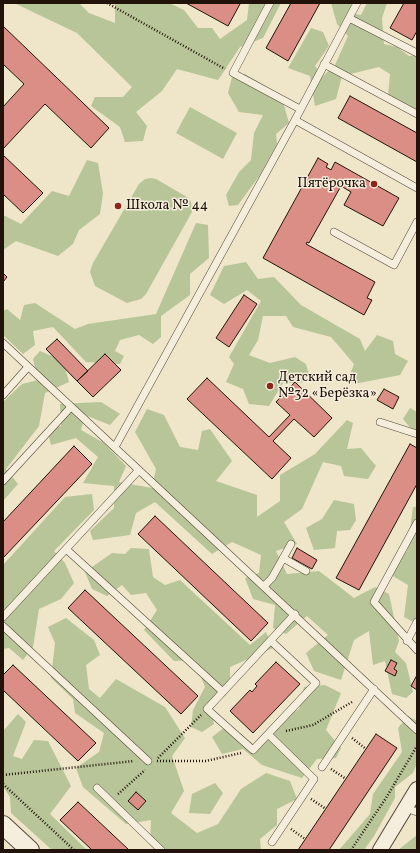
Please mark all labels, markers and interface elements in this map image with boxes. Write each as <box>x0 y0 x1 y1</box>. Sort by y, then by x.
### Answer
place label: Пятёрочка <box>297 176 366 192</box>
marker: Пятёрочка <box>369 179 379 189</box>
place label: Школа № 44 <box>126 198 208 214</box>
marker: Школа № 44 <box>113 201 123 211</box>
place label: Детский сад №32 «Берёзка» <box>278 370 377 402</box>
marker: Детский сад №32 «Берёзка» <box>265 381 275 391</box>

